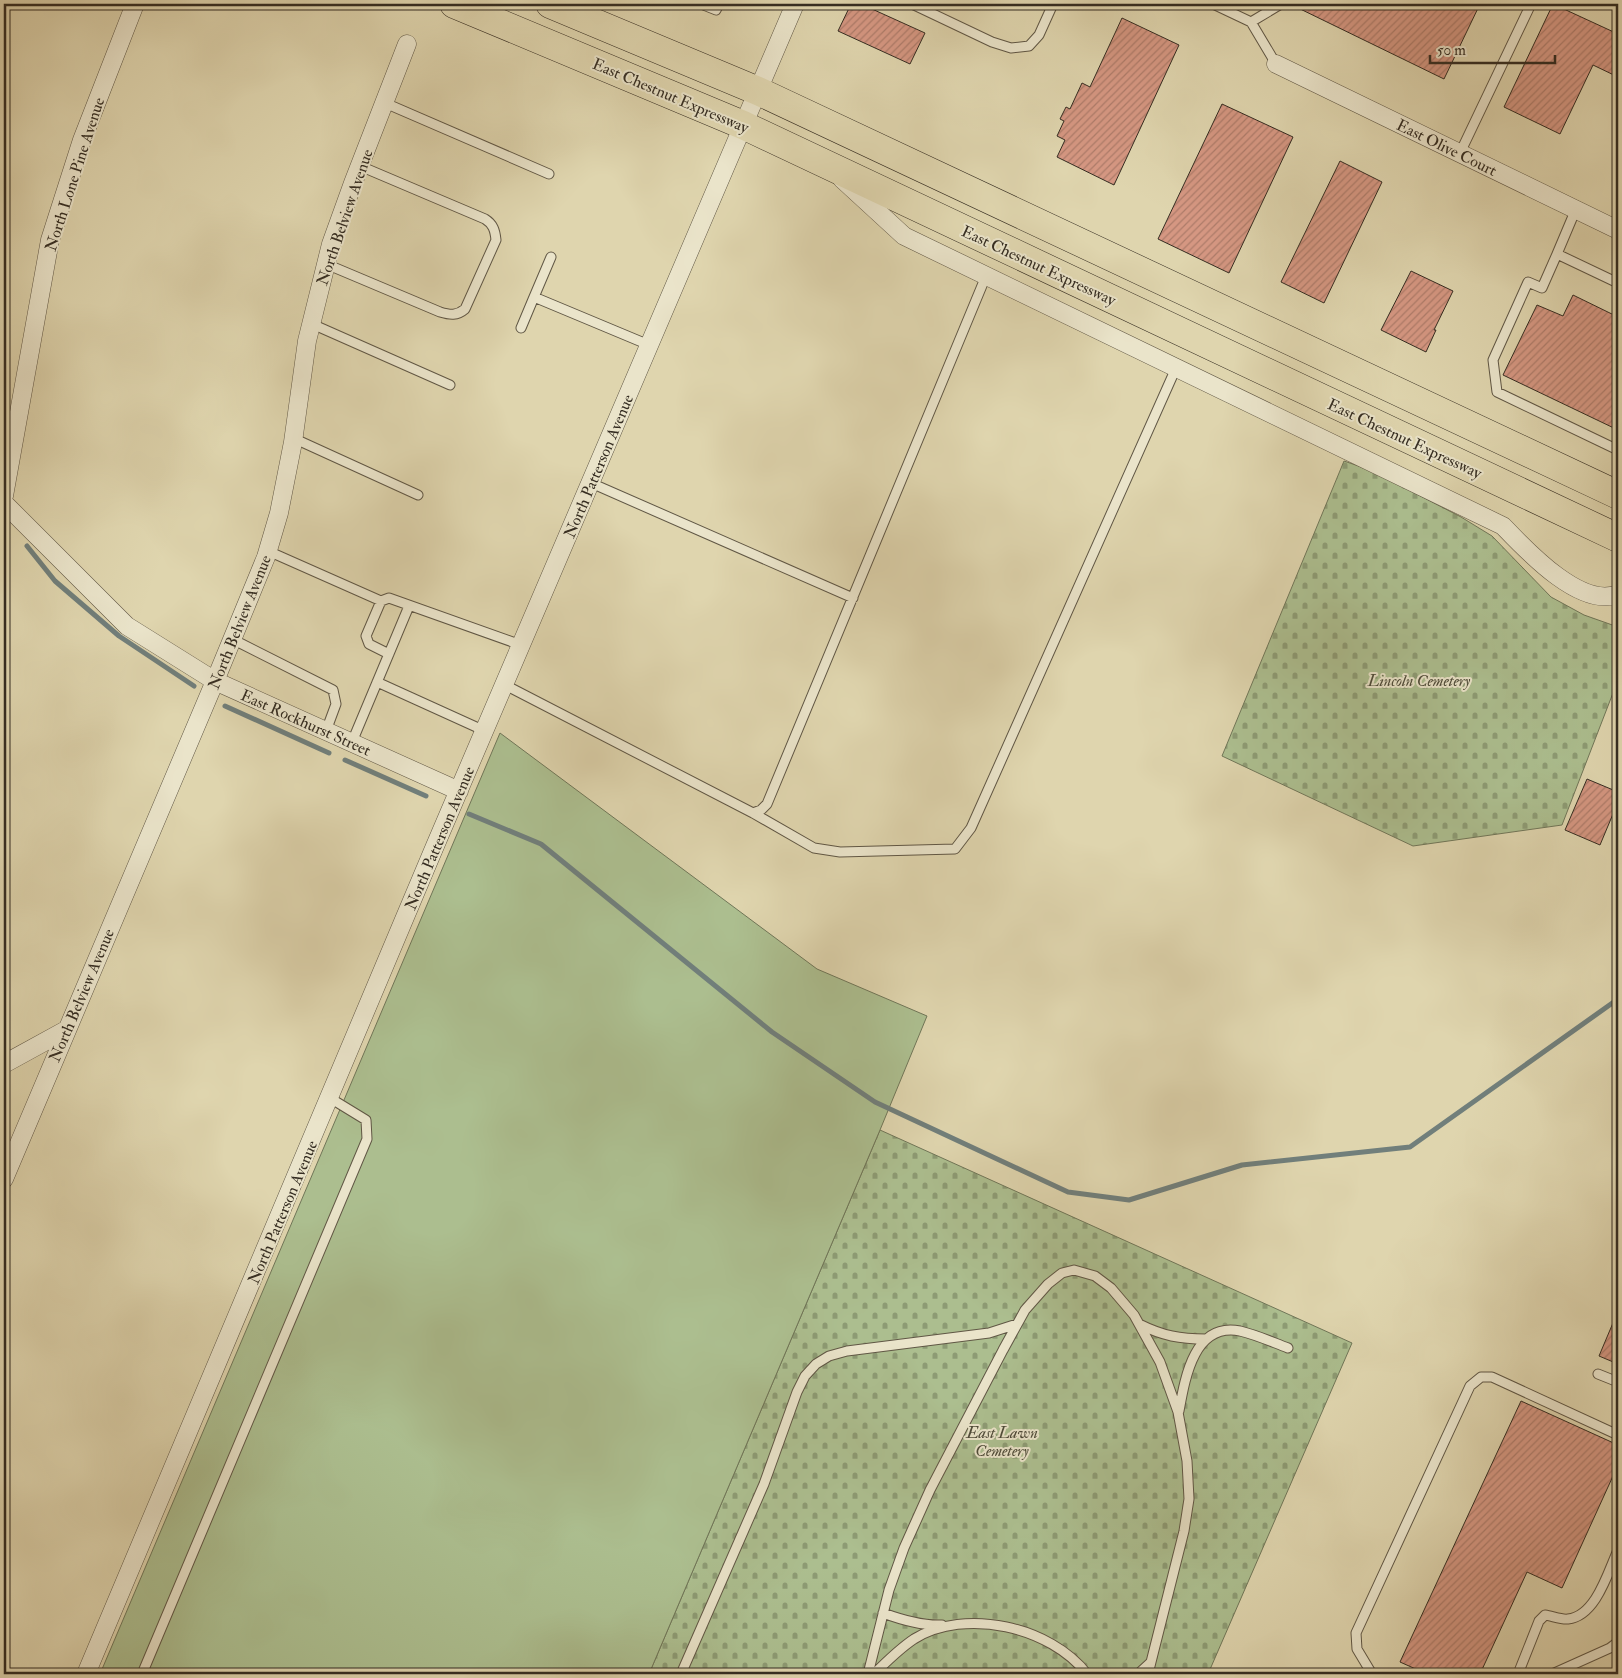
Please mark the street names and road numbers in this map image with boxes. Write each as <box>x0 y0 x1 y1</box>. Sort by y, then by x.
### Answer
street label: East Chestnut Expressway <box>589 54 753 139</box>
street label: North Lone Pine Avenue <box>41 95 109 254</box>
street label: East Olive Court <box>1393 115 1500 181</box>
street label: North Belview Avenue <box>312 146 378 288</box>
street label: East Chestnut Expressway <box>958 221 1120 312</box>
street label: North Patterson Avenue <box>560 391 638 541</box>
street label: East Chestnut Expressway <box>1324 394 1486 485</box>
street label: North Belview Avenue <box>204 552 276 692</box>
street label: East Rockhurst Street <box>237 685 374 761</box>
street label: North Patterson Avenue <box>401 763 479 913</box>
street label: North Belview Avenue <box>45 925 119 1065</box>
street label: North Patterson Avenue <box>244 1137 322 1287</box>

